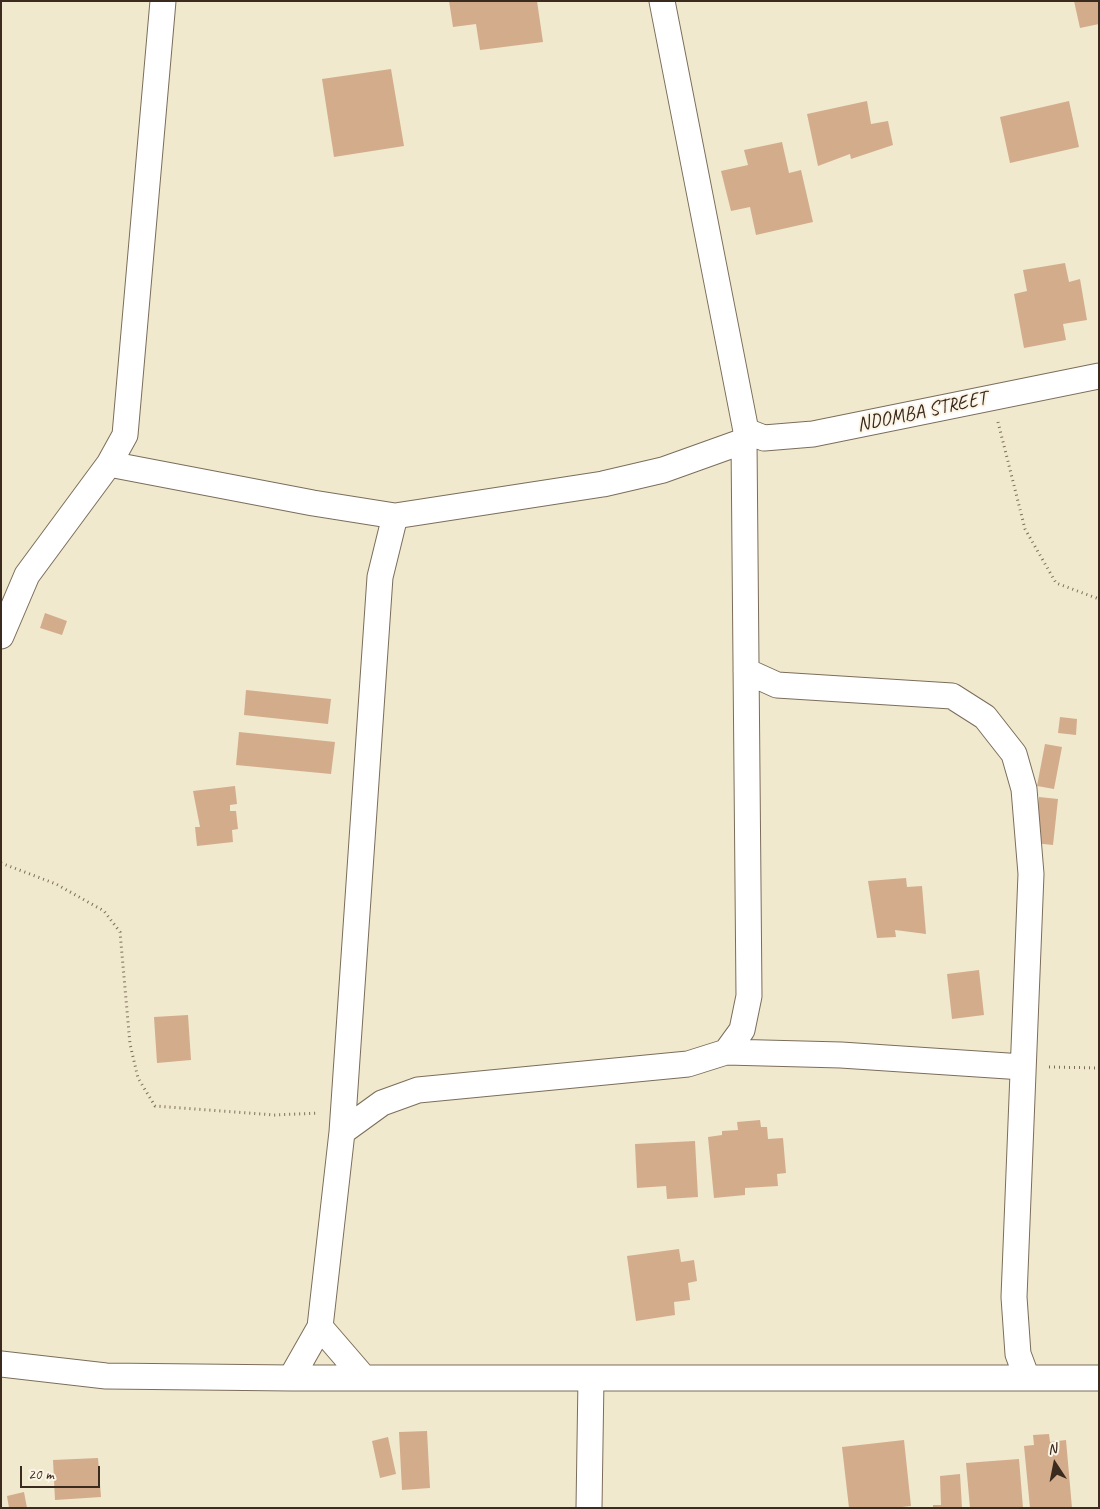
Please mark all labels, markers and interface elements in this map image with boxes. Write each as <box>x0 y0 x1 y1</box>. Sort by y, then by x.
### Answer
street label: NDOMBA STREET <box>855 387 989 437</box>
north arrow <box>1030 1439 1080 1489</box>
text: N <box>1046 1440 1058 1458</box>
scale bar <box>22 1456 102 1488</box>
text: 20 m <box>28 1465 54 1484</box>

